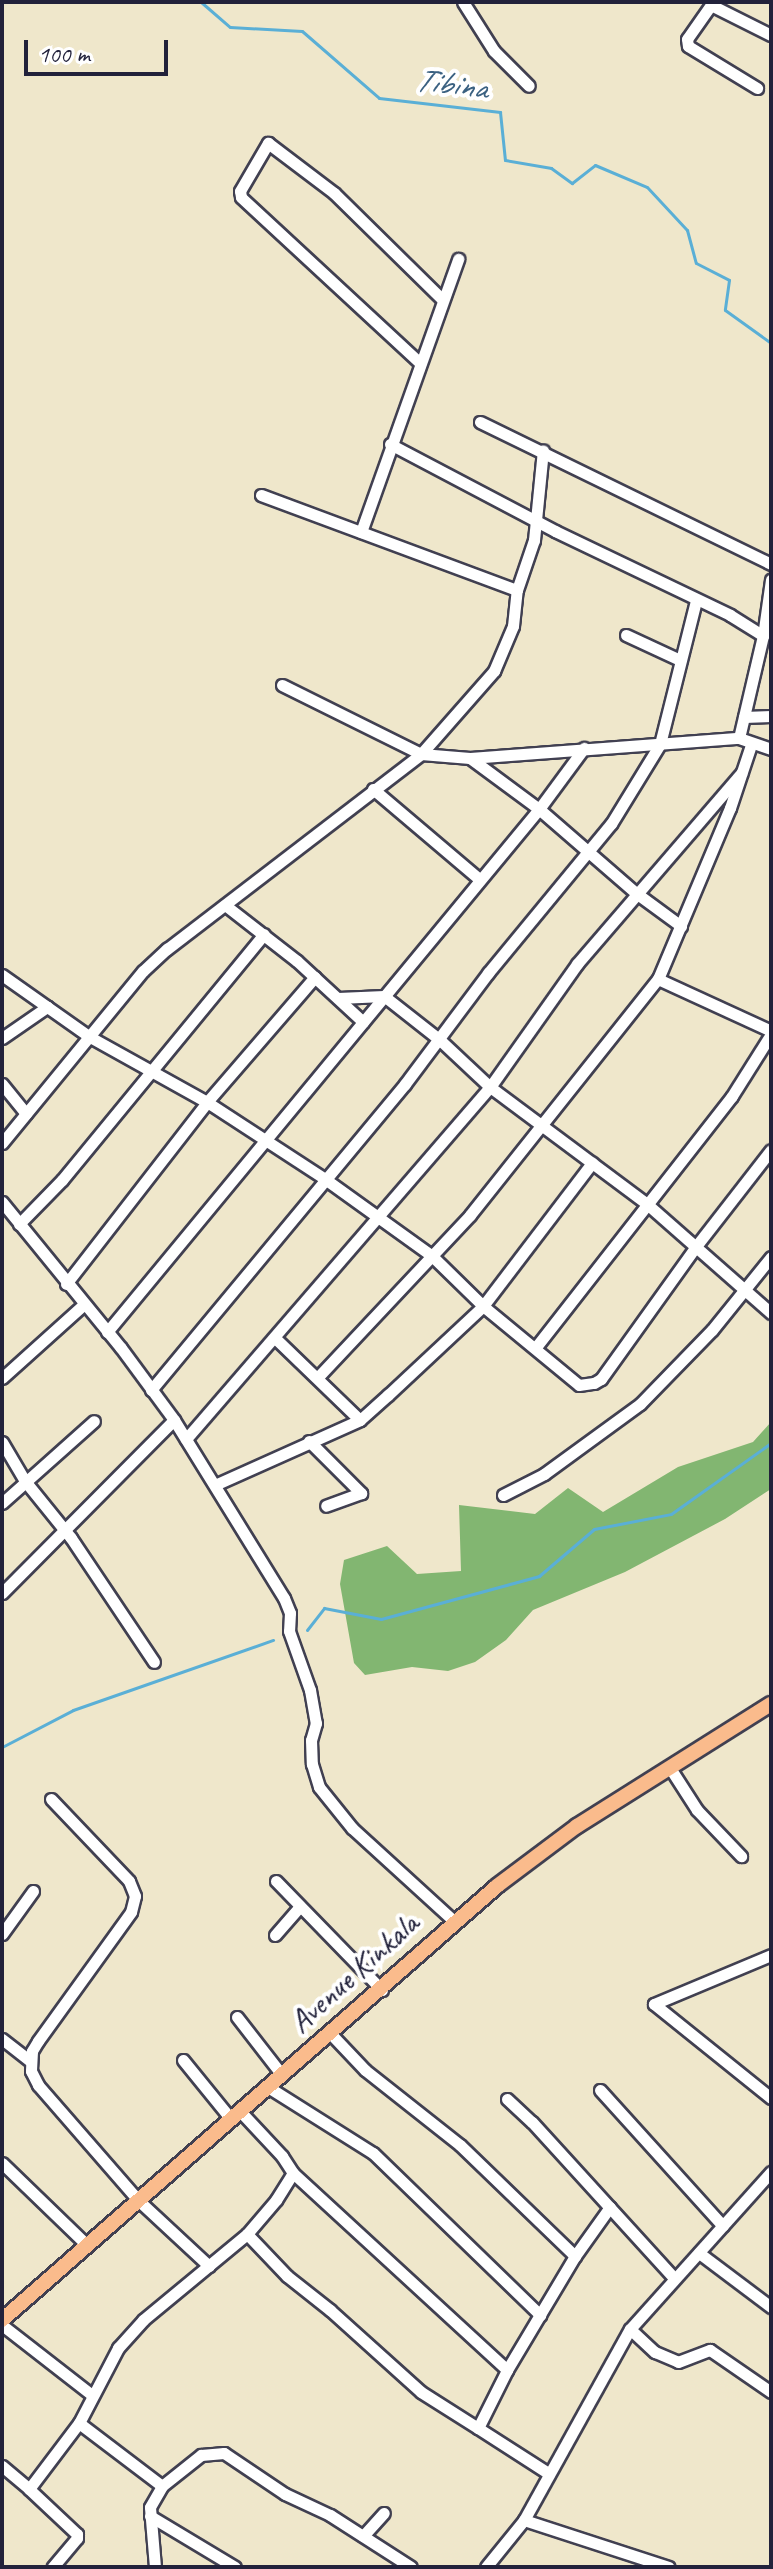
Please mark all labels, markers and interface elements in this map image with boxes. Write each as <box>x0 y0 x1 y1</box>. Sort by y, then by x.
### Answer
scale bar <box>28 24 172 74</box>
text: 100 m <box>38 39 90 69</box>
water label: Tibina <box>413 58 489 108</box>
street label: Avenue Kinkala <box>281 1905 427 2041</box>

